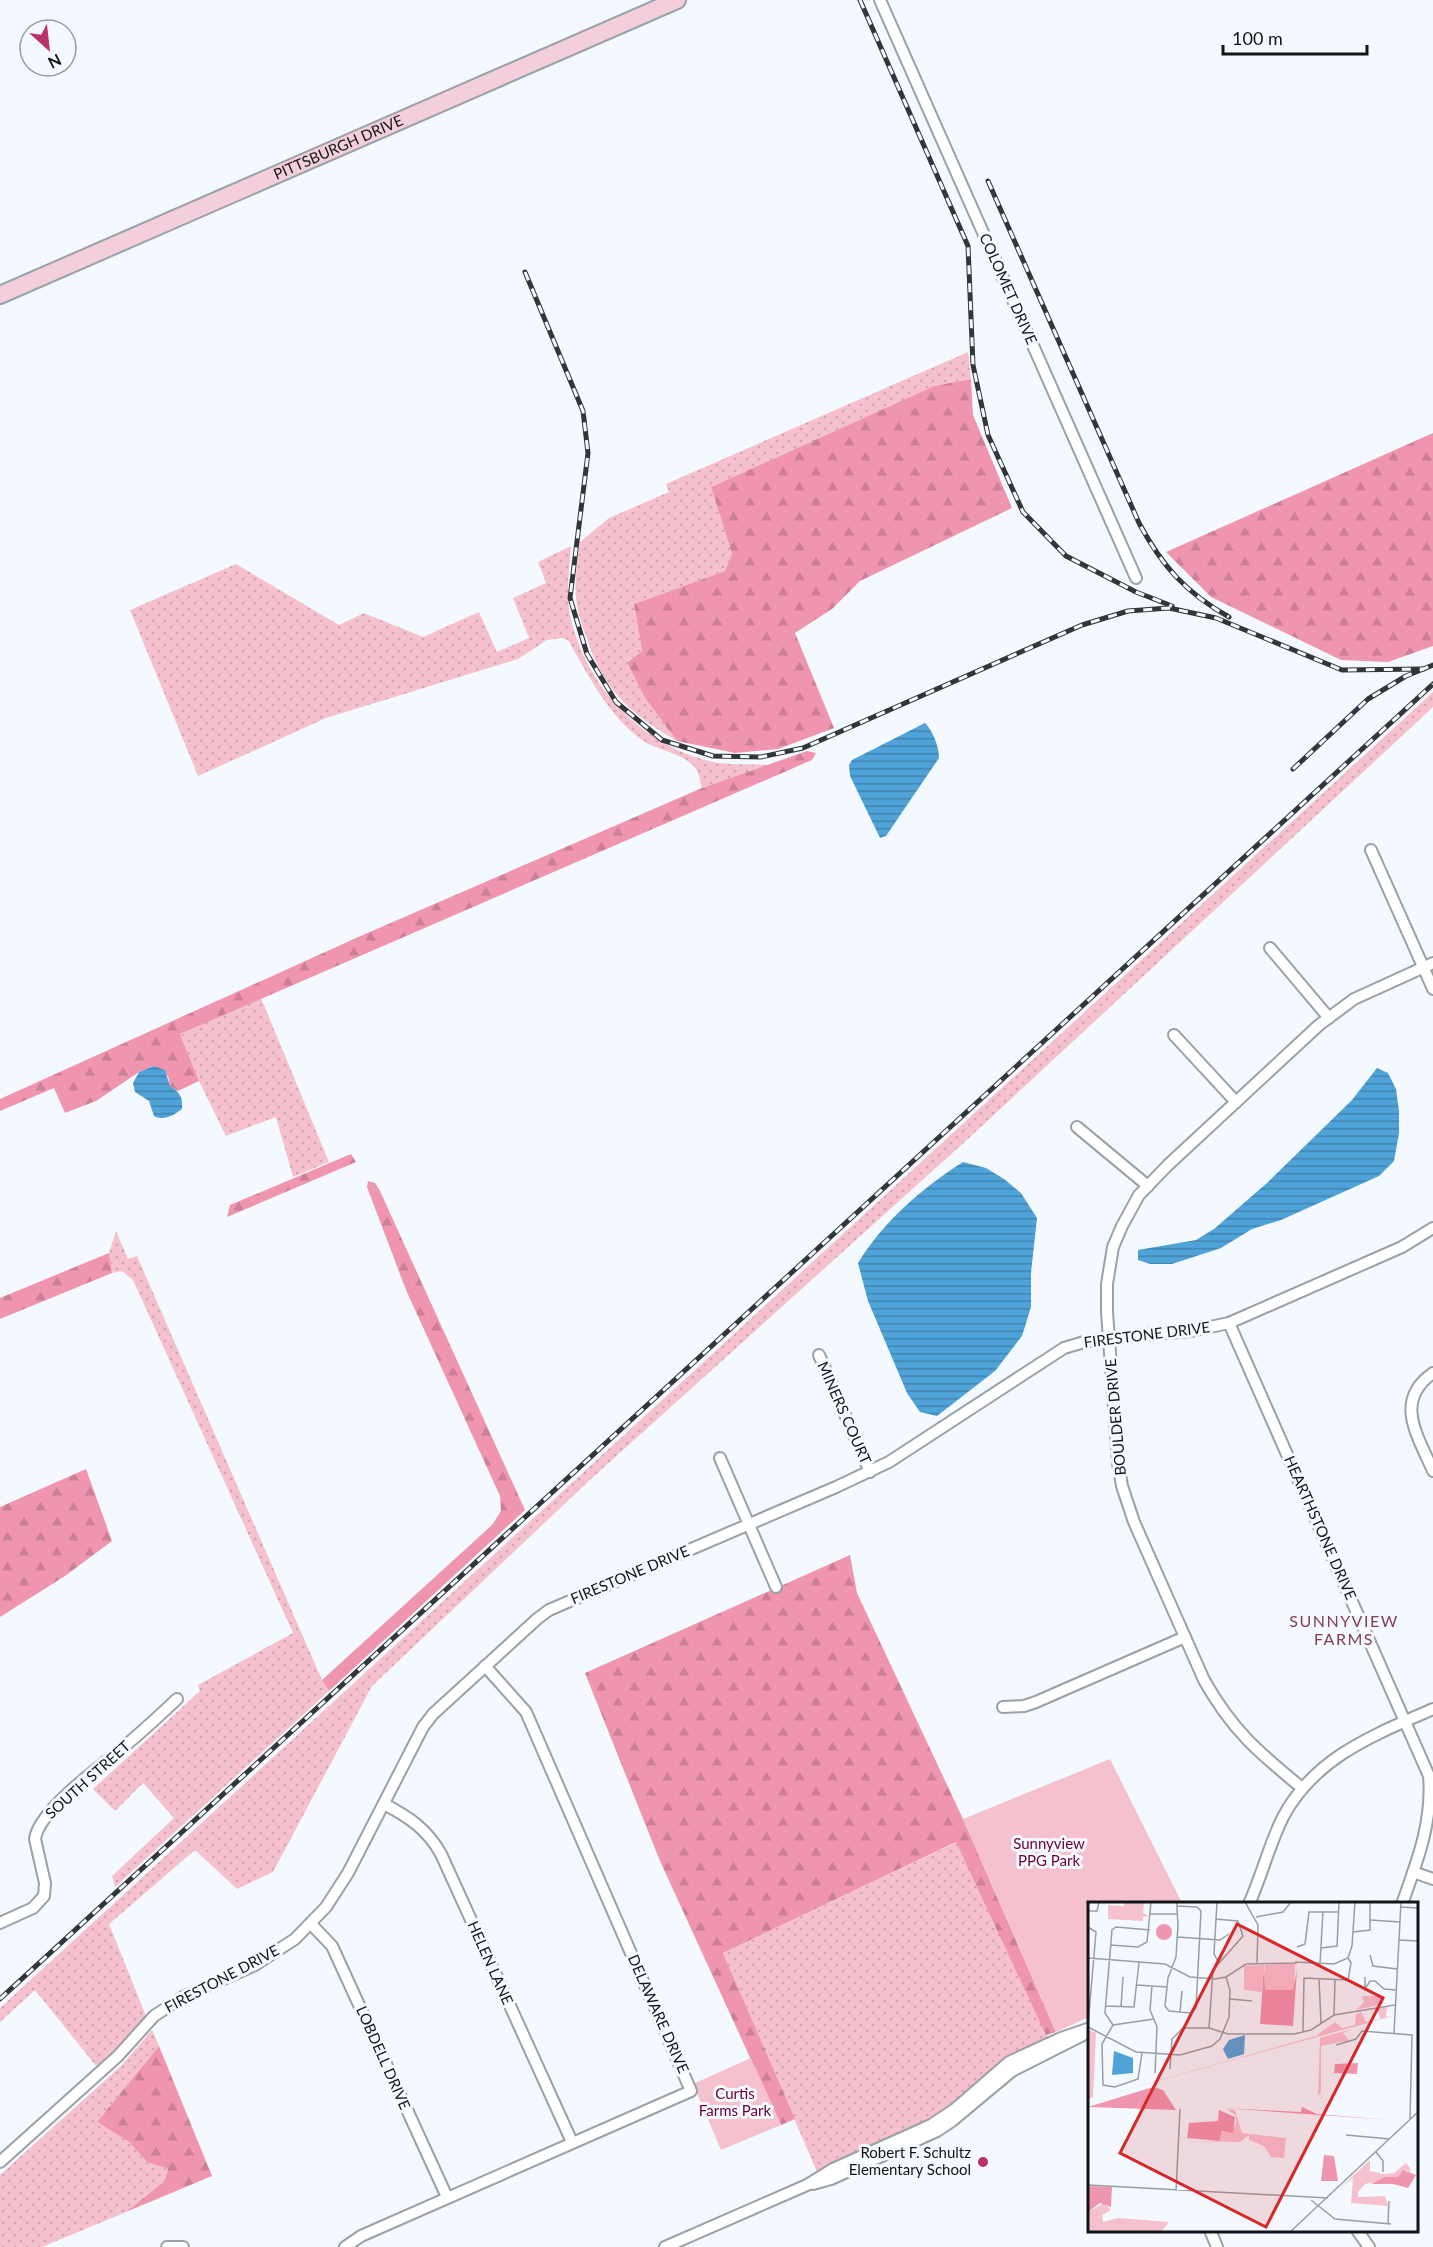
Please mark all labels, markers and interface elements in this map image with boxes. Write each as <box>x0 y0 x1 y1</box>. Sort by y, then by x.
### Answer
north arrow <box>18 18 78 78</box>
scale bar <box>1223 18 1367 56</box>
text: 100 m <box>1232 27 1283 49</box>
text: N <box>45 51 65 73</box>
street label: PITTSBURGH DRIVE <box>270 111 405 183</box>
street label: COLOMET DRIVE <box>976 230 1041 347</box>
street label: FIRESTONE DRIVE <box>1083 1317 1211 1351</box>
street label: BOULDER DRIVE <box>1101 1358 1129 1476</box>
street label: MINERS COURT <box>814 1359 876 1467</box>
street label: HEARTHSTONE DRIVE <box>1281 1453 1361 1602</box>
street label: FIRESTONE DRIVE <box>568 1541 692 1607</box>
district label: SUNNYVIEW FARMS <box>1289 1611 1399 1648</box>
street label: SOUTH STREET <box>41 1736 134 1822</box>
park label: Sunnyview PPG Park <box>1013 1834 1085 1869</box>
inset map <box>1088 1902 1418 2232</box>
street label: HELEN LANE <box>464 1918 517 2007</box>
street label: FIRESTONE DRIVE <box>161 1940 282 2016</box>
street label: DELAWARE DRIVE <box>625 1951 693 2076</box>
street label: LOBDELL DRIVE <box>353 2003 415 2112</box>
park label: Curtis Farms Park <box>699 2084 772 2119</box>
place label: Robert F. Schultz Elementary School <box>849 2143 971 2178</box>
marker: Robert F. Schultz Elementary School <box>976 2155 990 2169</box>

